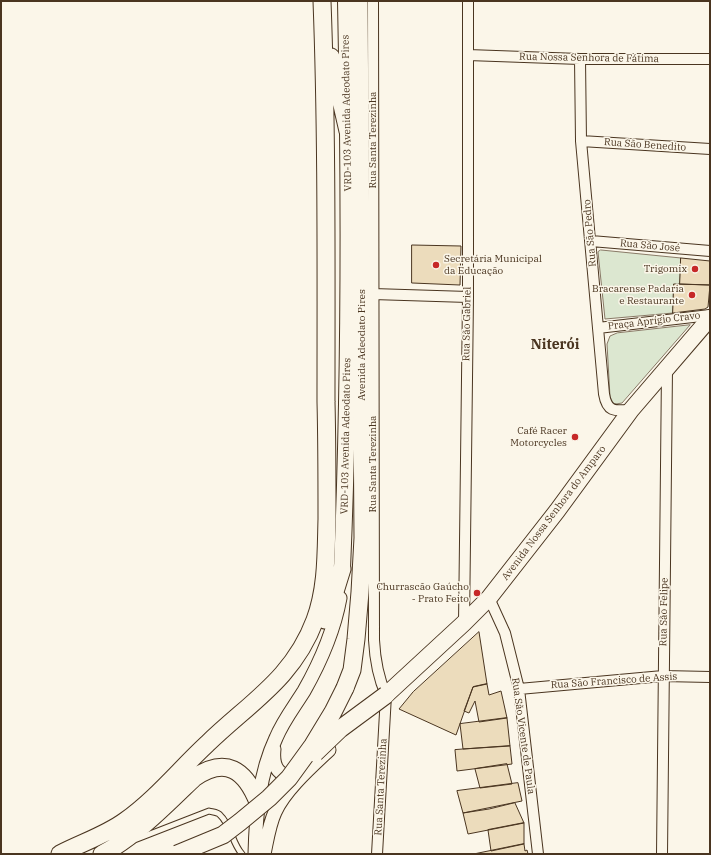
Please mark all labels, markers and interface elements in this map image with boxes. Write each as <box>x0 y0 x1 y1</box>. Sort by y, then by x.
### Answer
street label: VRD-103 Avenida Adeodato Pires <box>340 35 354 191</box>
street label: Rua Nossa Senhora de Fátima <box>519 51 659 65</box>
street label: Rua Santa Terezinha <box>367 91 379 189</box>
street label: Rua São Benedito <box>604 136 686 154</box>
street label: Rua São Pedro <box>581 199 599 267</box>
street label: Rua São José <box>619 237 681 255</box>
place label: Secretária Municipal da Educação <box>444 253 542 276</box>
marker: Secretária Municipal da Educação <box>431 260 441 270</box>
place label: Trigomix <box>644 263 687 275</box>
marker: Trigomix <box>690 264 700 274</box>
place label: Bracarense Padaria e Restaurante <box>592 283 684 306</box>
street label: Rua São Gabriel <box>460 287 474 361</box>
street label: Avenida Adeodato Pires <box>356 289 368 401</box>
marker: Bracarense Padaria e Restaurante <box>687 290 697 300</box>
street label: Praça Aprígio Cravo <box>607 309 701 333</box>
district label: Niterói <box>531 337 579 353</box>
street label: VRD-103 Avenida Adeodato Pires <box>339 358 353 514</box>
street label: Rua Santa Terezinha <box>367 415 379 513</box>
place label: Café Racer Motorcycles <box>510 425 567 448</box>
marker: Café Racer Motorcycles <box>570 432 580 442</box>
street label: Avenida Nossa Senhora do Amparo <box>499 443 609 583</box>
street label: Rua São Felipe <box>657 577 671 647</box>
place label: Churrascão Gaúcho - Prato Feito <box>376 581 469 604</box>
marker: Churrascão Gaúcho - Prato Feito <box>472 588 482 598</box>
street label: Rua São Francisco de Assis <box>550 671 678 691</box>
street label: Rua São Vicente de Paula <box>509 677 537 795</box>
street label: Rua Santa Terezinha <box>372 738 390 836</box>

